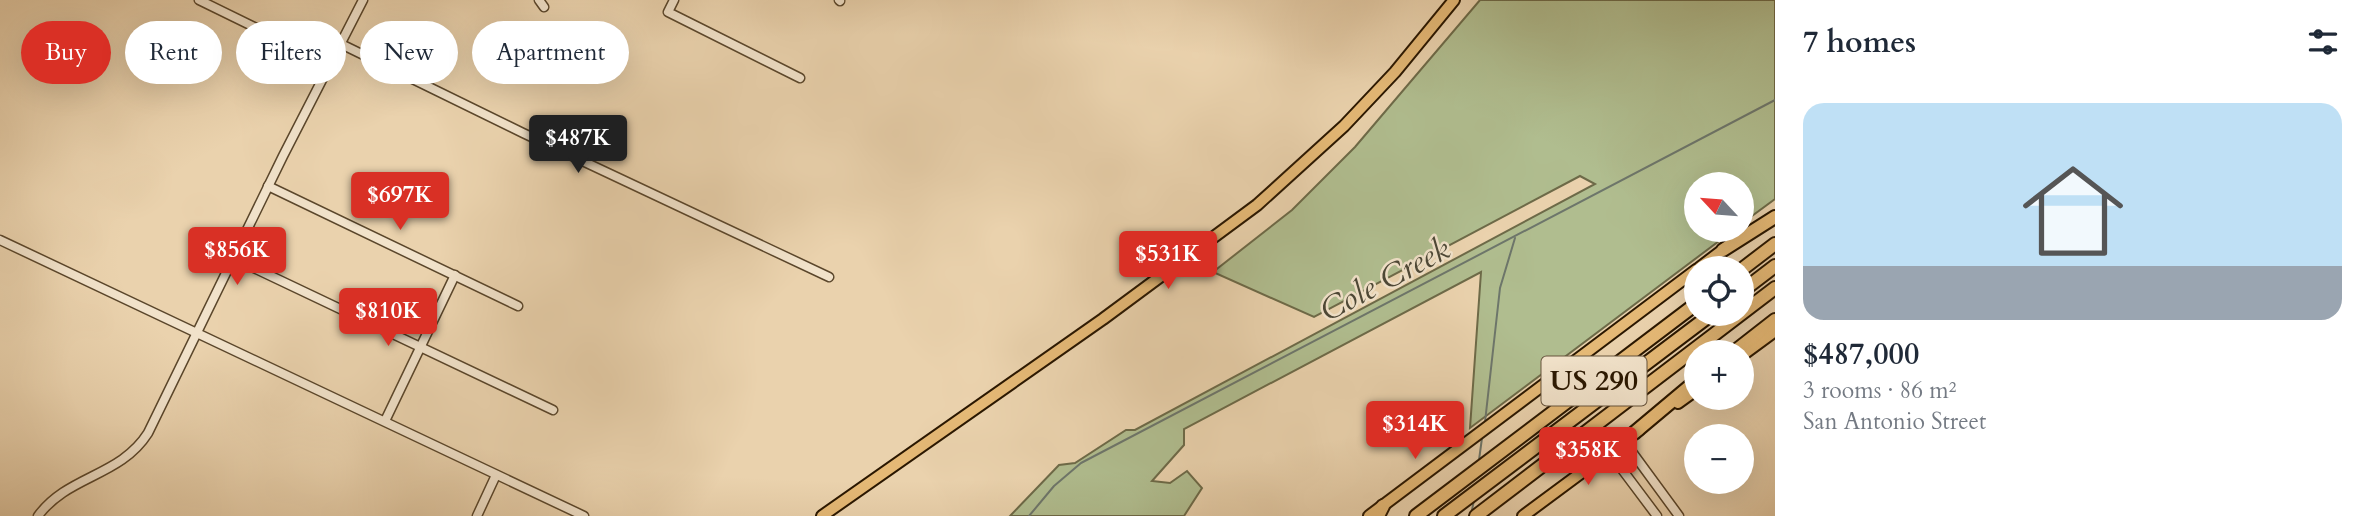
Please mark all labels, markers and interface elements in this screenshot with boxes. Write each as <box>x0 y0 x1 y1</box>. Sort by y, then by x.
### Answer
chip: Buy <box>21 21 111 84</box>
chip: Rent <box>125 21 222 84</box>
chip: Filters <box>236 21 346 84</box>
chip: New <box>360 21 458 84</box>
chip: Apartment <box>472 21 629 84</box>
text: 7 homes <box>1803 22 1916 63</box>
icon: filters <box>2304 23 2342 61</box>
pin: $487K <box>529 116 627 175</box>
text: $487K <box>545 122 611 153</box>
icon: home <box>2010 148 2136 274</box>
north arrow <box>1684 172 1754 242</box>
map controls <box>1684 172 1754 494</box>
pin: $697K <box>351 173 449 232</box>
text: $697K <box>367 179 433 210</box>
water label: Cole Creek <box>1312 227 1458 333</box>
pin: $856K <box>188 228 286 287</box>
pin: $531K <box>1119 232 1217 291</box>
text: $856K <box>204 234 270 265</box>
text: $531K <box>1135 238 1201 269</box>
button: locate <box>1684 256 1754 326</box>
pin: $810K <box>339 288 437 348</box>
text: $810K <box>355 295 421 326</box>
text: $487,000 <box>1803 334 1919 375</box>
button: + <box>1684 340 1754 410</box>
road number: US 290 <box>1542 356 1646 406</box>
text: 3 rooms · 86 m² <box>1803 375 1956 406</box>
pin: $314K <box>1366 402 1464 461</box>
text: San Antonio Street <box>1803 406 1986 437</box>
text: $314K <box>1382 408 1448 439</box>
button: − <box>1684 424 1754 494</box>
pin: $358K <box>1539 428 1637 487</box>
text: $358K <box>1555 434 1621 465</box>

